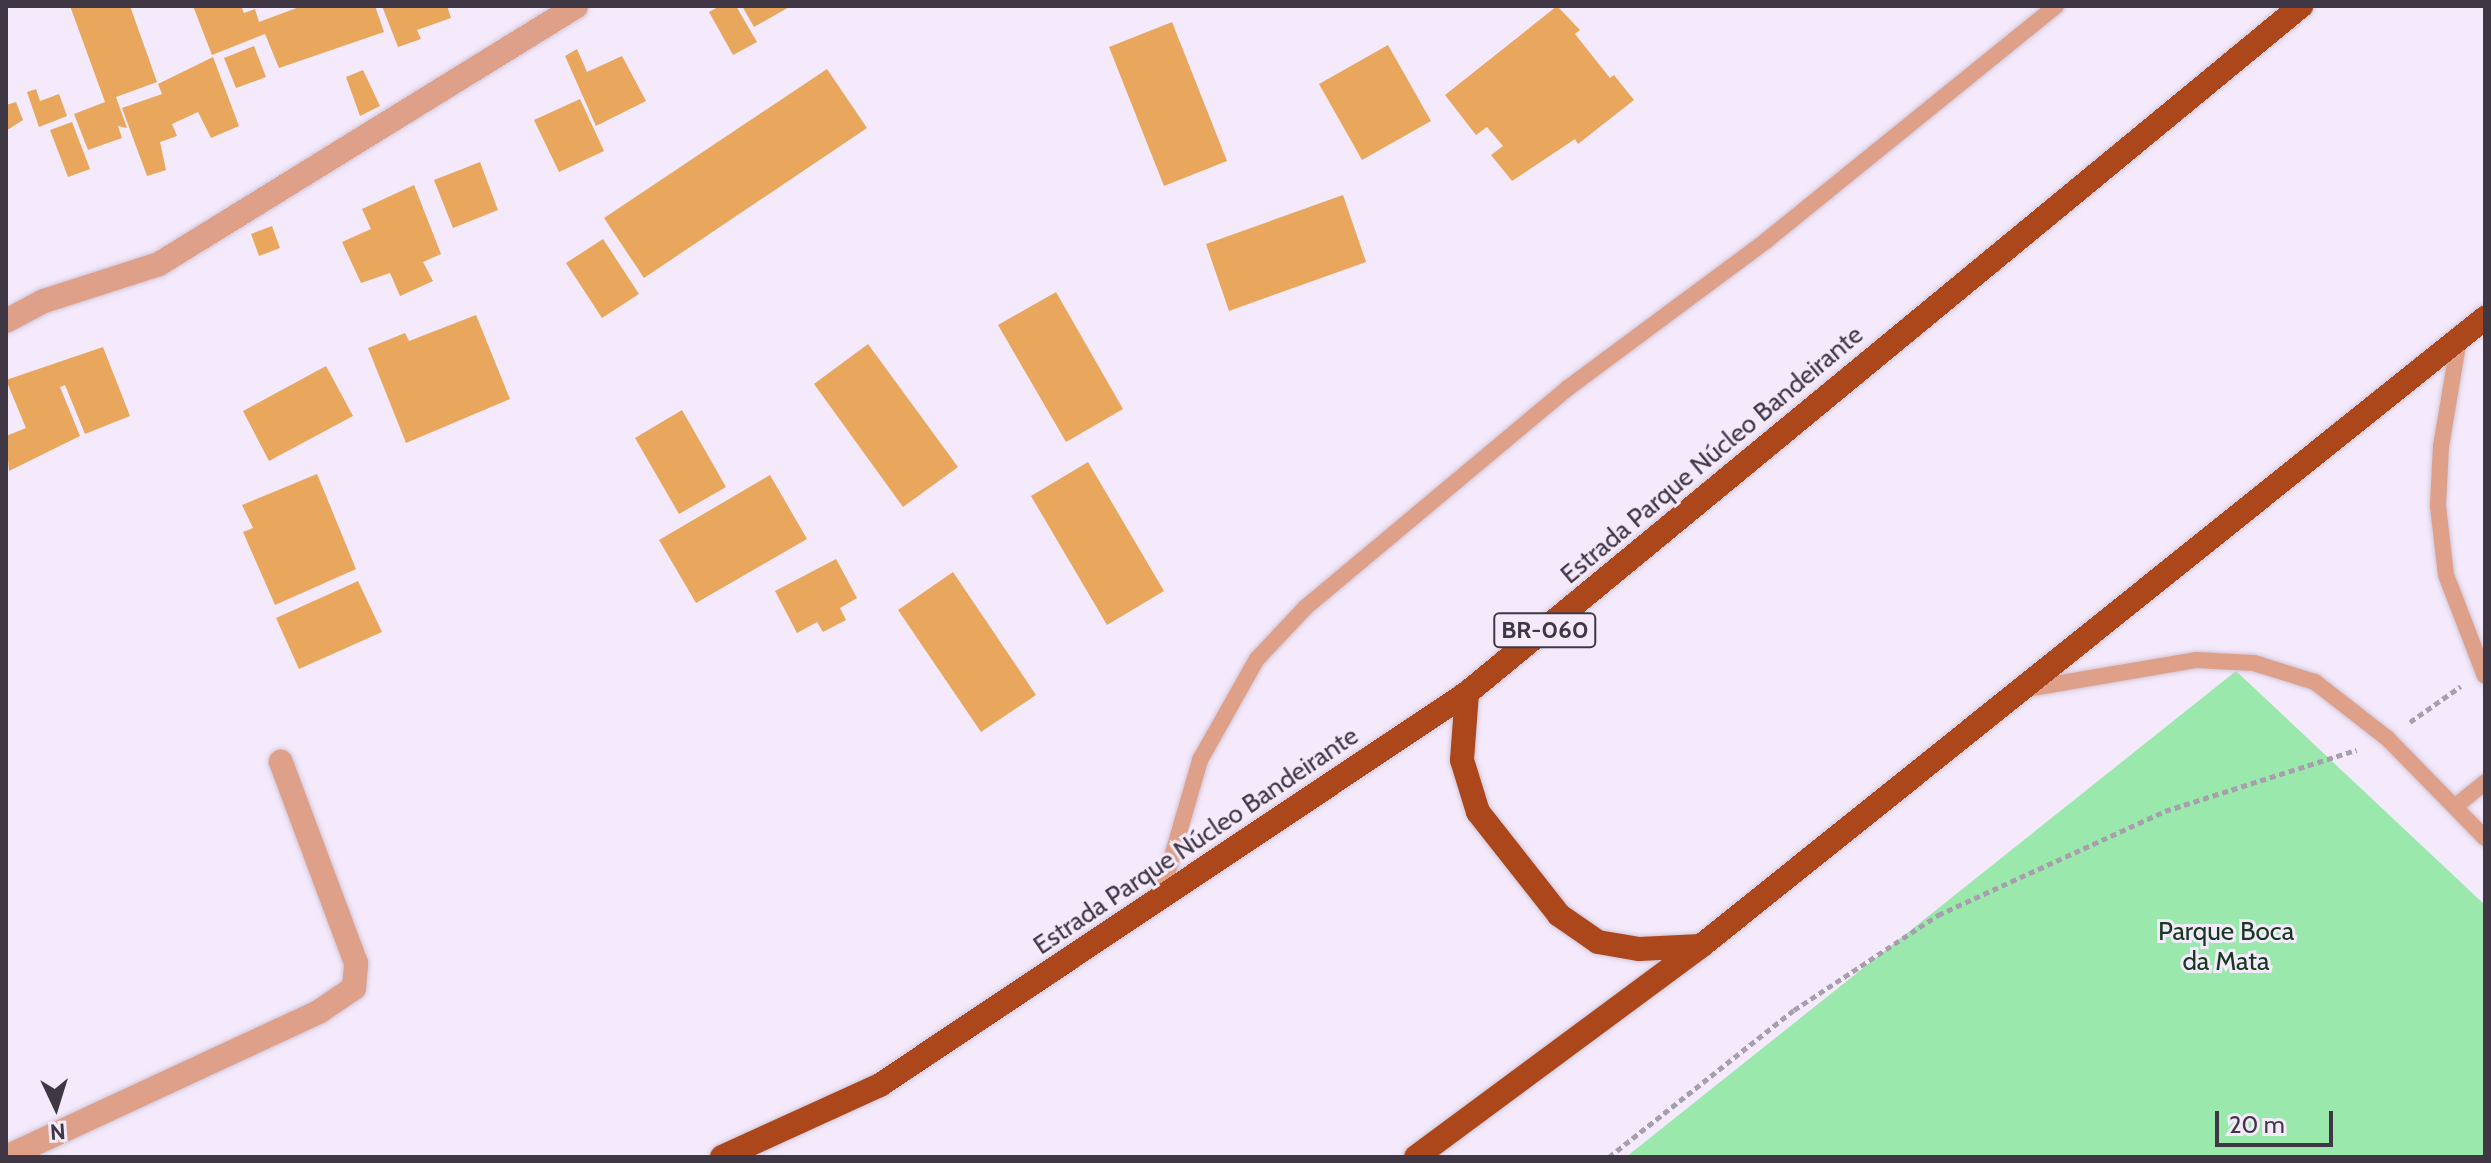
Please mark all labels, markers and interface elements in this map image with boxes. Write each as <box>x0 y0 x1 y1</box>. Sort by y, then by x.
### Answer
street label: Estrada Parque Núcleo Bandeirante <box>1555 319 1869 591</box>
road number: BR-060 <box>1493 610 1597 650</box>
street label: Estrada Parque Núcleo Bandeirante <box>1028 721 1364 961</box>
park label: Parque Boca da Mata <box>2158 916 2294 978</box>
north arrow <box>16 1067 96 1147</box>
scale bar <box>2219 1095 2337 1145</box>
text: 20 m <box>2229 1110 2285 1139</box>
text: N <box>49 1117 66 1145</box>

